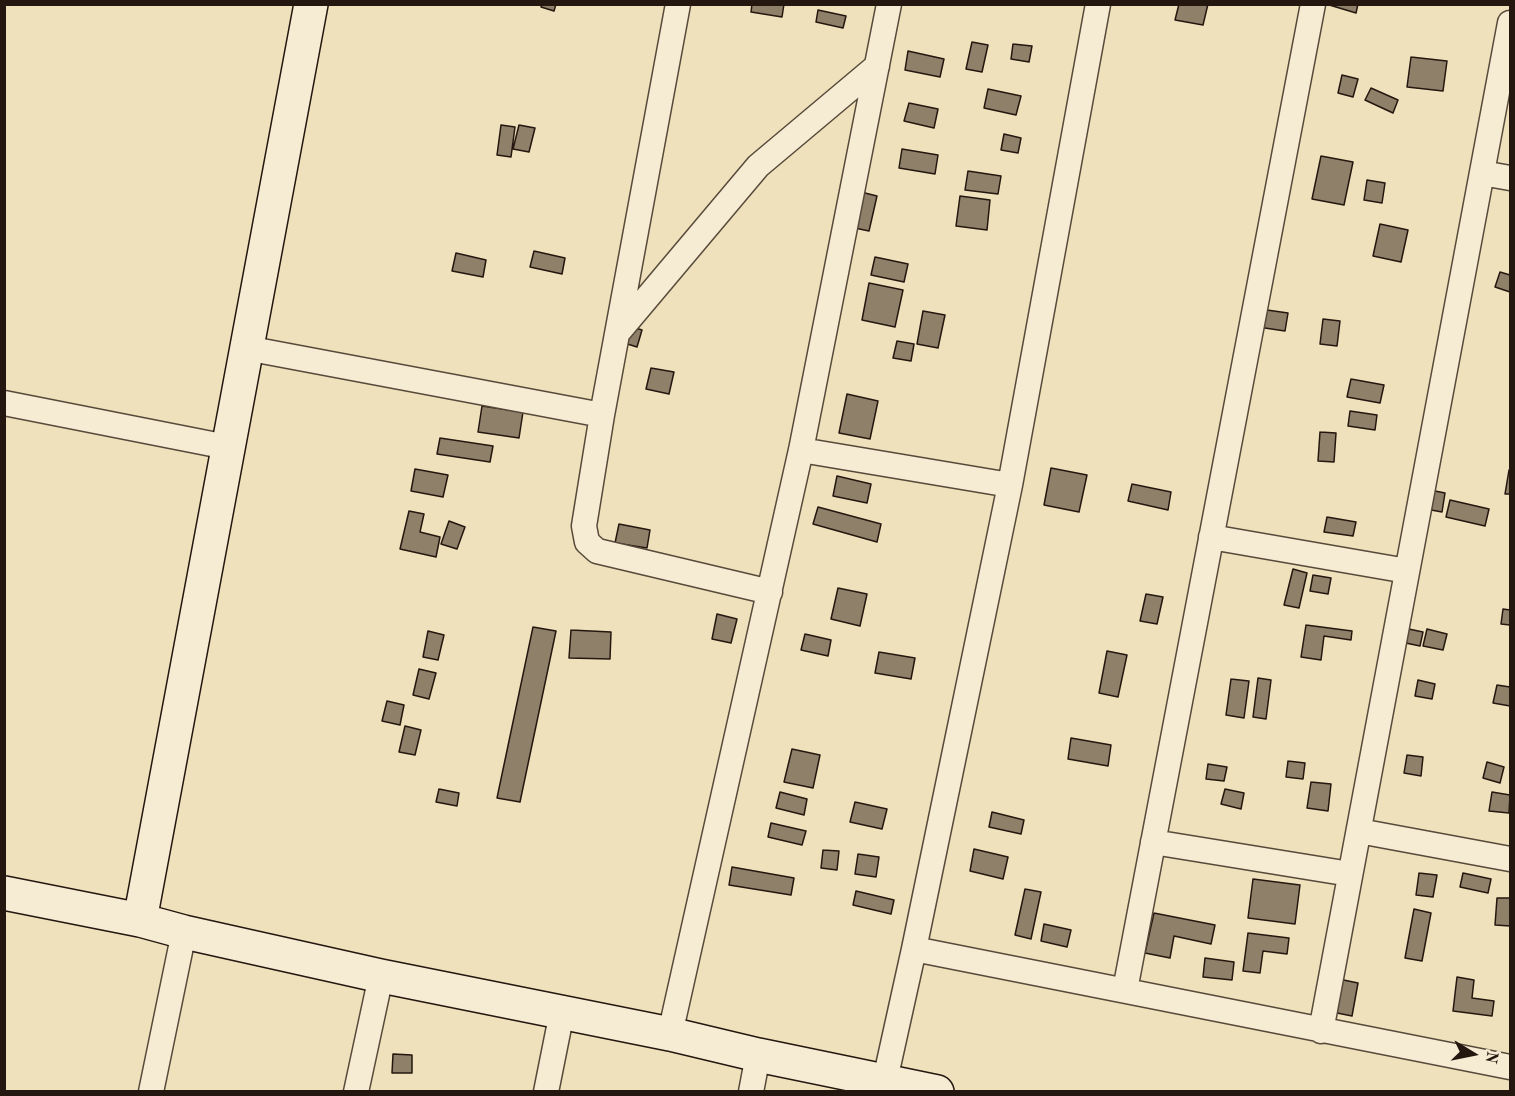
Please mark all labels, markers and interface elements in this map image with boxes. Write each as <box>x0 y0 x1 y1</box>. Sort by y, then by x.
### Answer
north arrow <box>1443 1024 1503 1084</box>
text: N <box>1482 1050 1500 1065</box>

